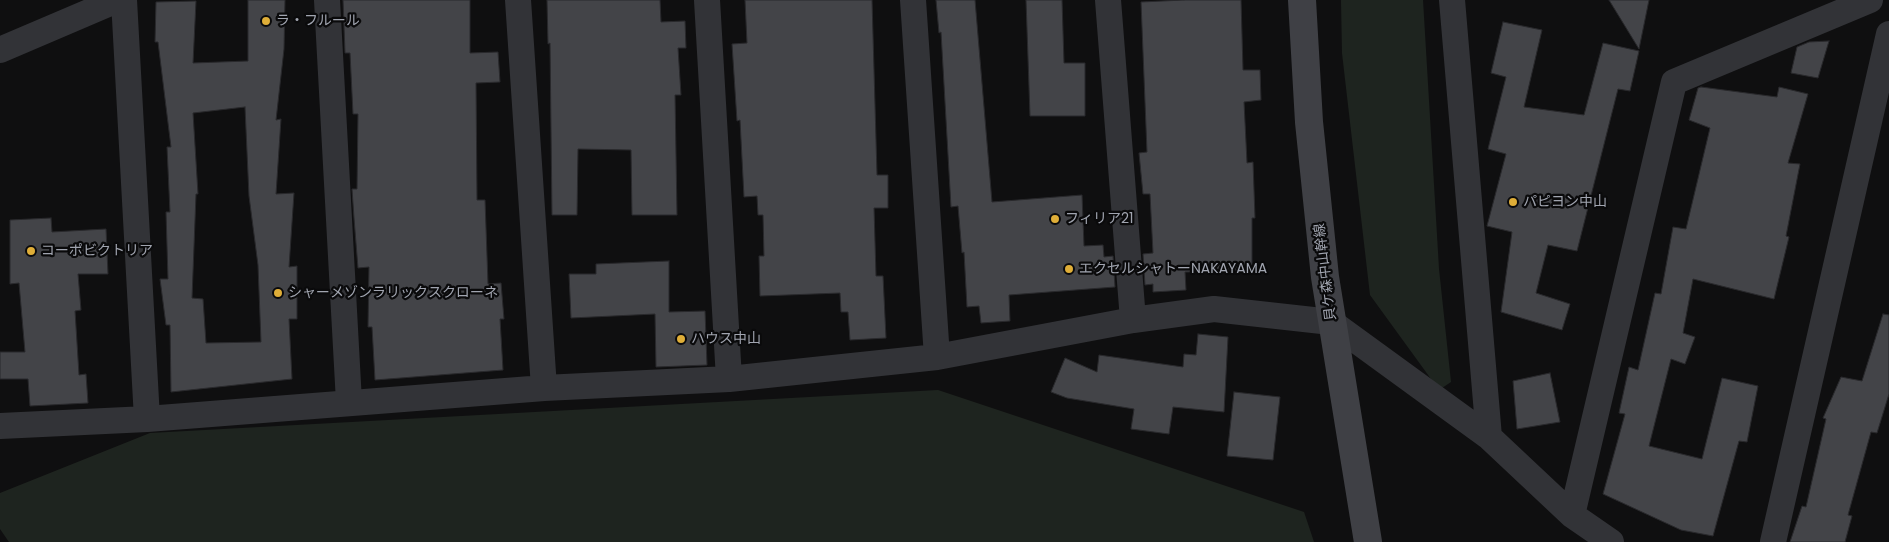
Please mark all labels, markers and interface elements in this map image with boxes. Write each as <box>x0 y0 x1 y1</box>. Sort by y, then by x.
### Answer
place label: ラ・フルール <box>276 13 360 29</box>
marker: ラ・フルール <box>260 15 272 27</box>
place label: パピヨン中山 <box>1523 194 1607 210</box>
marker: パピヨン中山 <box>1507 196 1519 208</box>
place label: フィリア21 <box>1065 211 1134 227</box>
marker: フィリア21 <box>1049 213 1061 225</box>
street label: 貝ケ森中山幹線 <box>1312 222 1340 322</box>
place label: コーポビクトリア <box>41 243 153 259</box>
marker: コーポビクトリア <box>25 245 37 257</box>
place label: エクセルシャトーNAKAYAMA <box>1079 261 1267 277</box>
marker: エクセルシャトーNAKAYAMA <box>1063 263 1075 275</box>
place label: シャーメゾンラリックスクローネ <box>288 285 498 301</box>
marker: シャーメゾンラリックスクローネ <box>272 287 284 299</box>
place label: ハウス中山 <box>691 331 761 347</box>
marker: ハウス中山 <box>675 333 687 345</box>

